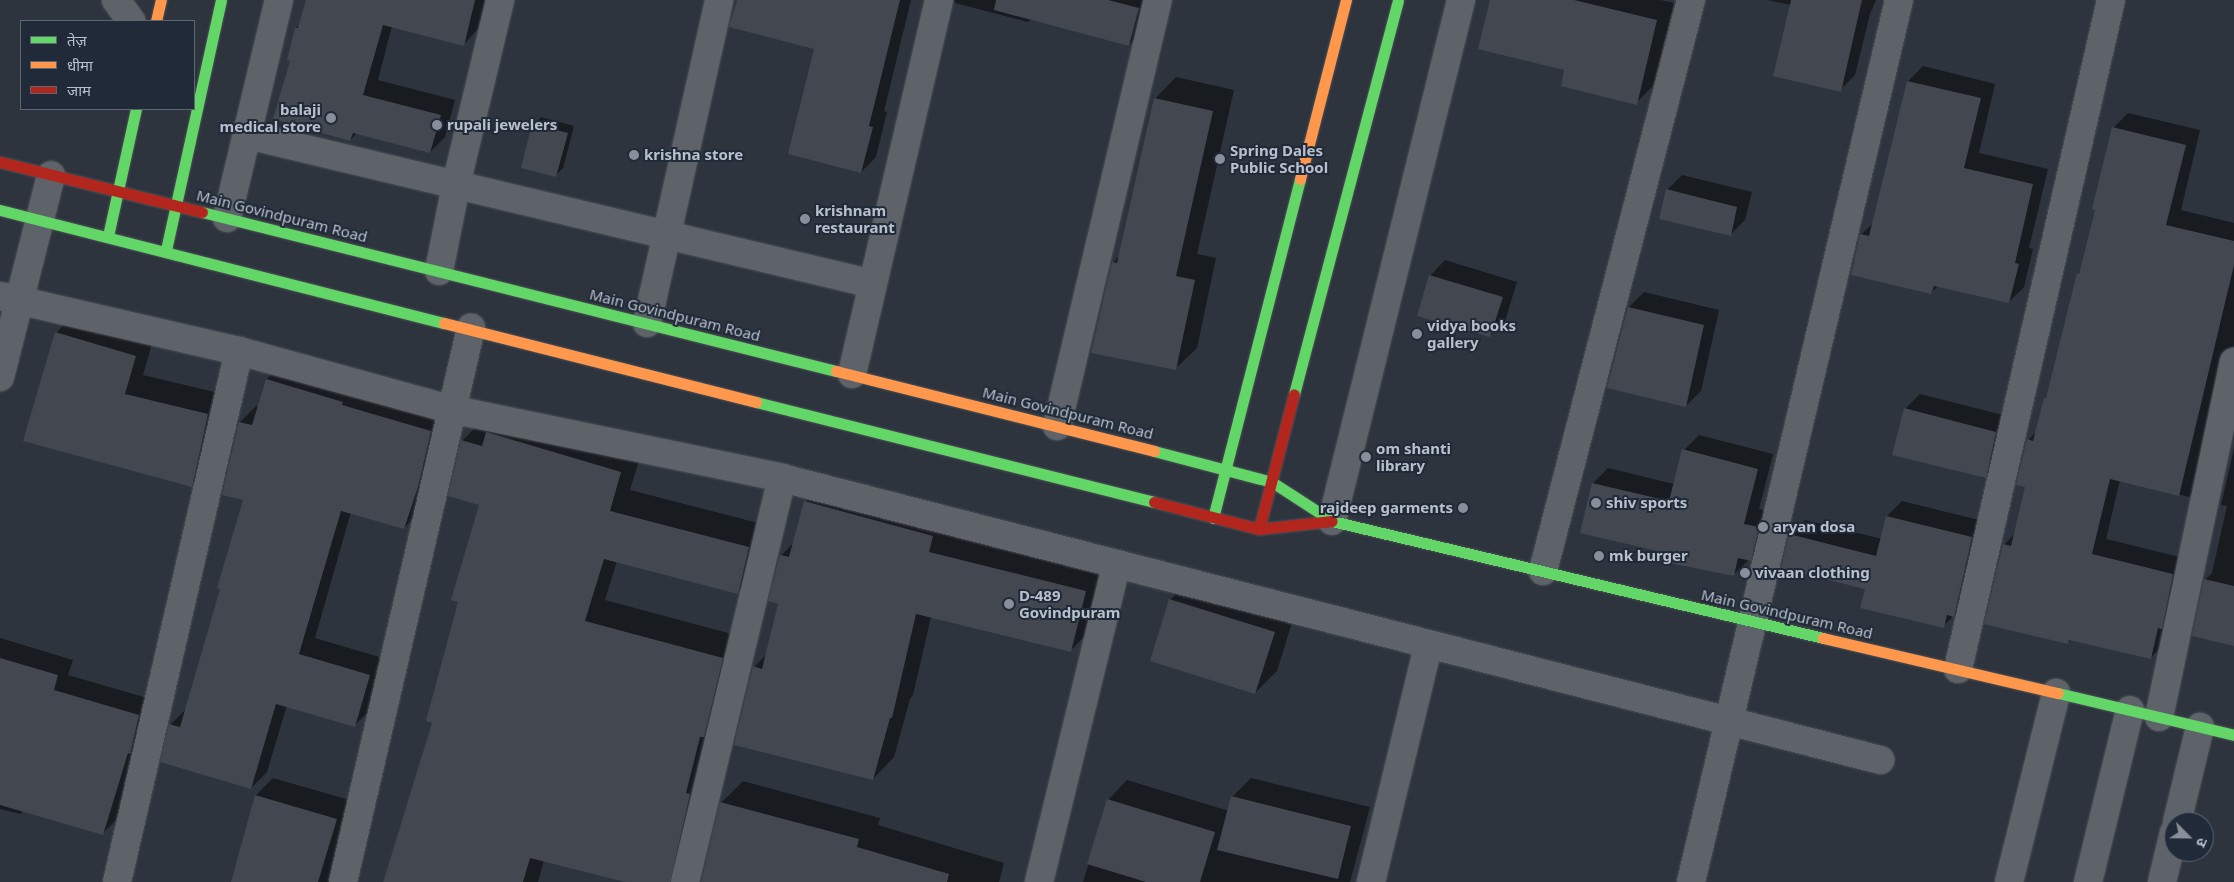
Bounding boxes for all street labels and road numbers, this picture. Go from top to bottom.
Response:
street label: Main Govindpuram Road [195,186,369,246]
street label: Main Govindpuram Road [588,285,762,345]
street label: Main Govindpuram Road [981,383,1155,443]
street label: Main Govindpuram Road [1699,585,1875,643]

